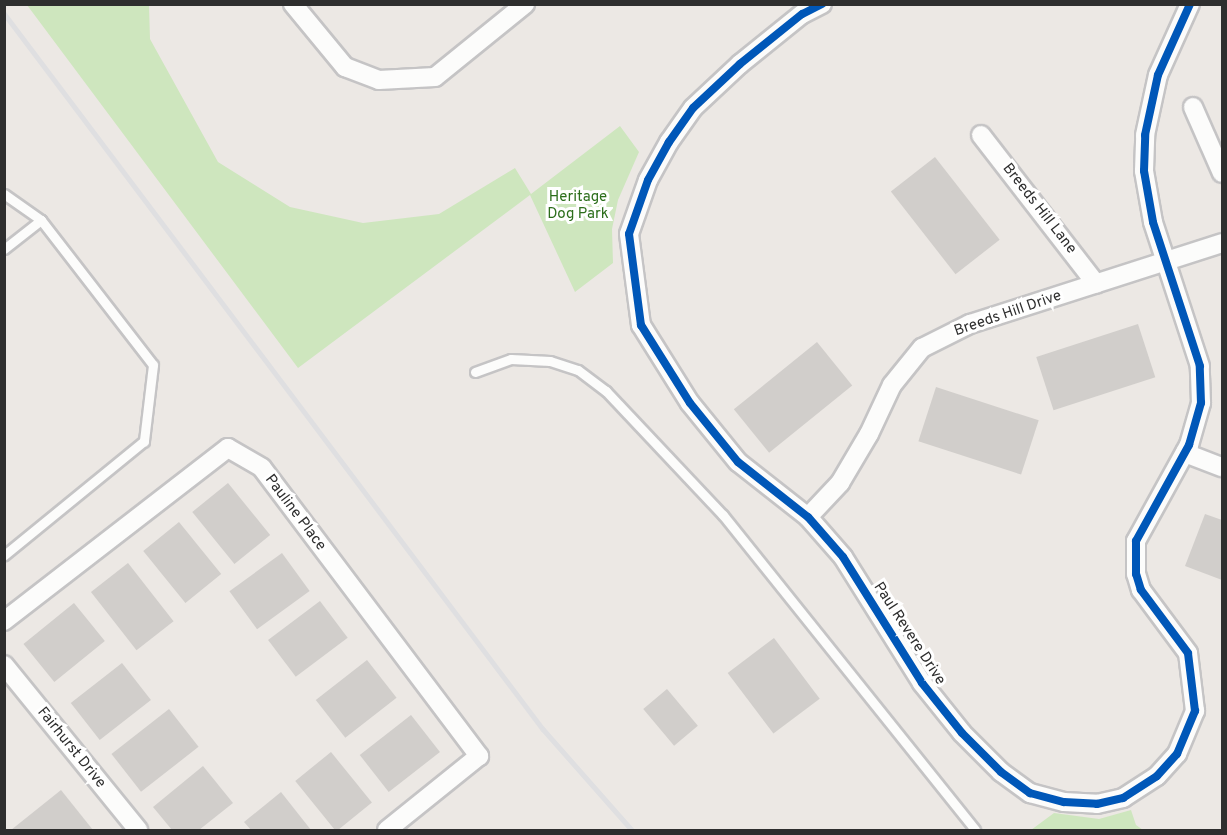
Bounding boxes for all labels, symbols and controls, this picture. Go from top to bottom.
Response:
street label: Breeds Hill Lane [998,160,1080,258]
park label: Heritage Dog Park [547,188,609,223]
street label: Breeds Hill Drive [952,287,1064,341]
street label: Pauline Place [261,471,329,555]
street label: Paul Revere Drive [869,579,949,689]
street label: Fairhurst Drive [33,704,109,792]

